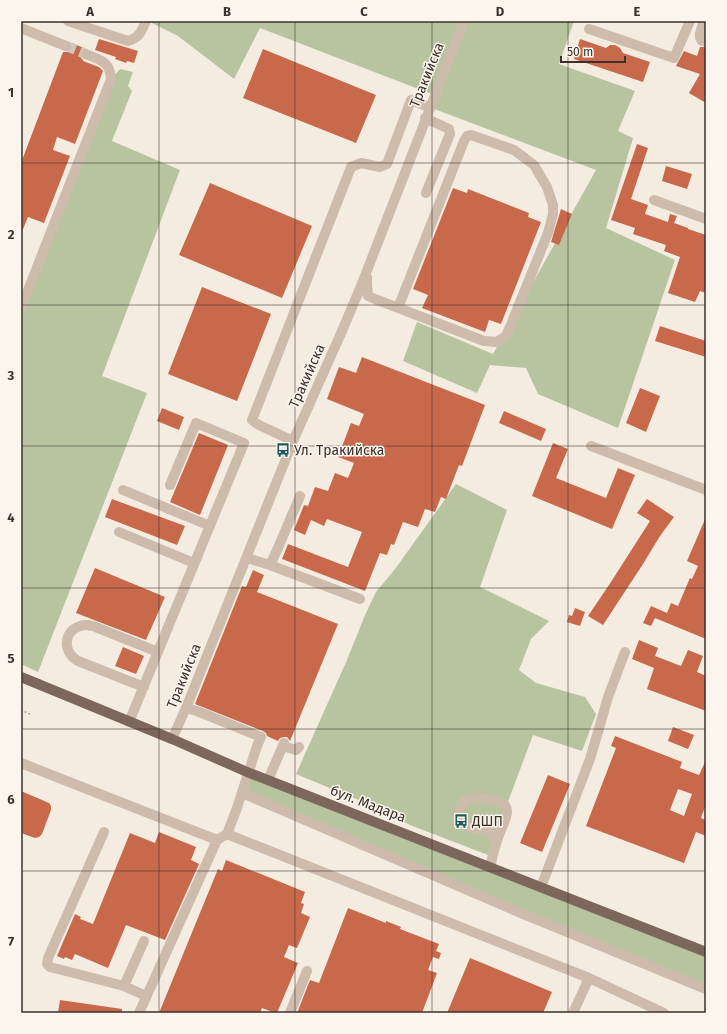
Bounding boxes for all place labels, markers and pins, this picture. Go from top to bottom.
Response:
bus stop icon: Ул. Тракийска [275,442,291,458]
place label: Ул. Тракийска [294,442,384,459]
bus stop icon: ДШП [453,813,469,829]
place label: ДШП [471,813,503,830]

